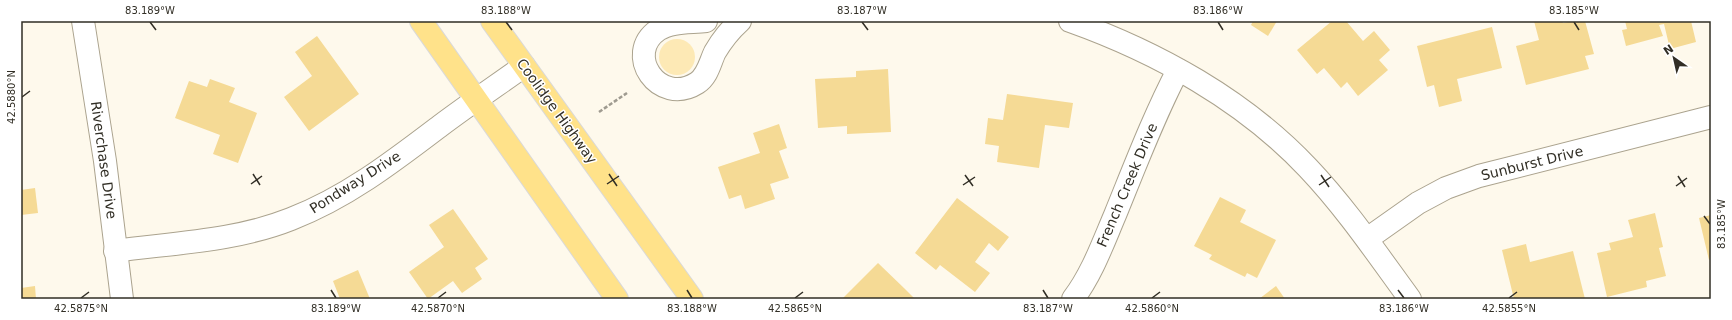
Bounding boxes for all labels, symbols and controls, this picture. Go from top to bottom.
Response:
text: 83.189°W [125,5,175,16]
text: 83.188°W [481,5,531,16]
text: 83.187°W [837,5,887,16]
text: 83.186°W [1193,5,1243,16]
text: 83.185°W [1549,5,1599,16]
north arrow [1654,38,1694,78]
text: N [1661,42,1676,58]
street label: Coolidge Highway [513,55,601,167]
text: 42.5880°N [6,70,17,124]
street label: Riverchase Drive [88,100,120,220]
street label: French Creek Drive [1094,121,1160,249]
street label: Sunburst Drive [1479,143,1585,183]
street label: Pondway Drive [307,148,403,216]
text: 83.185°W [1716,199,1727,249]
text: 42.5875°N [54,303,108,314]
text: 83.189°W [311,303,361,314]
text: 42.5870°N [411,303,465,314]
text: 83.188°W [667,303,717,314]
text: 42.5865°N [768,303,822,314]
text: 83.187°W [1023,303,1073,314]
text: 42.5860°N [1125,303,1179,314]
text: 83.186°W [1379,303,1429,314]
text: 42.5855°N [1482,303,1536,314]

